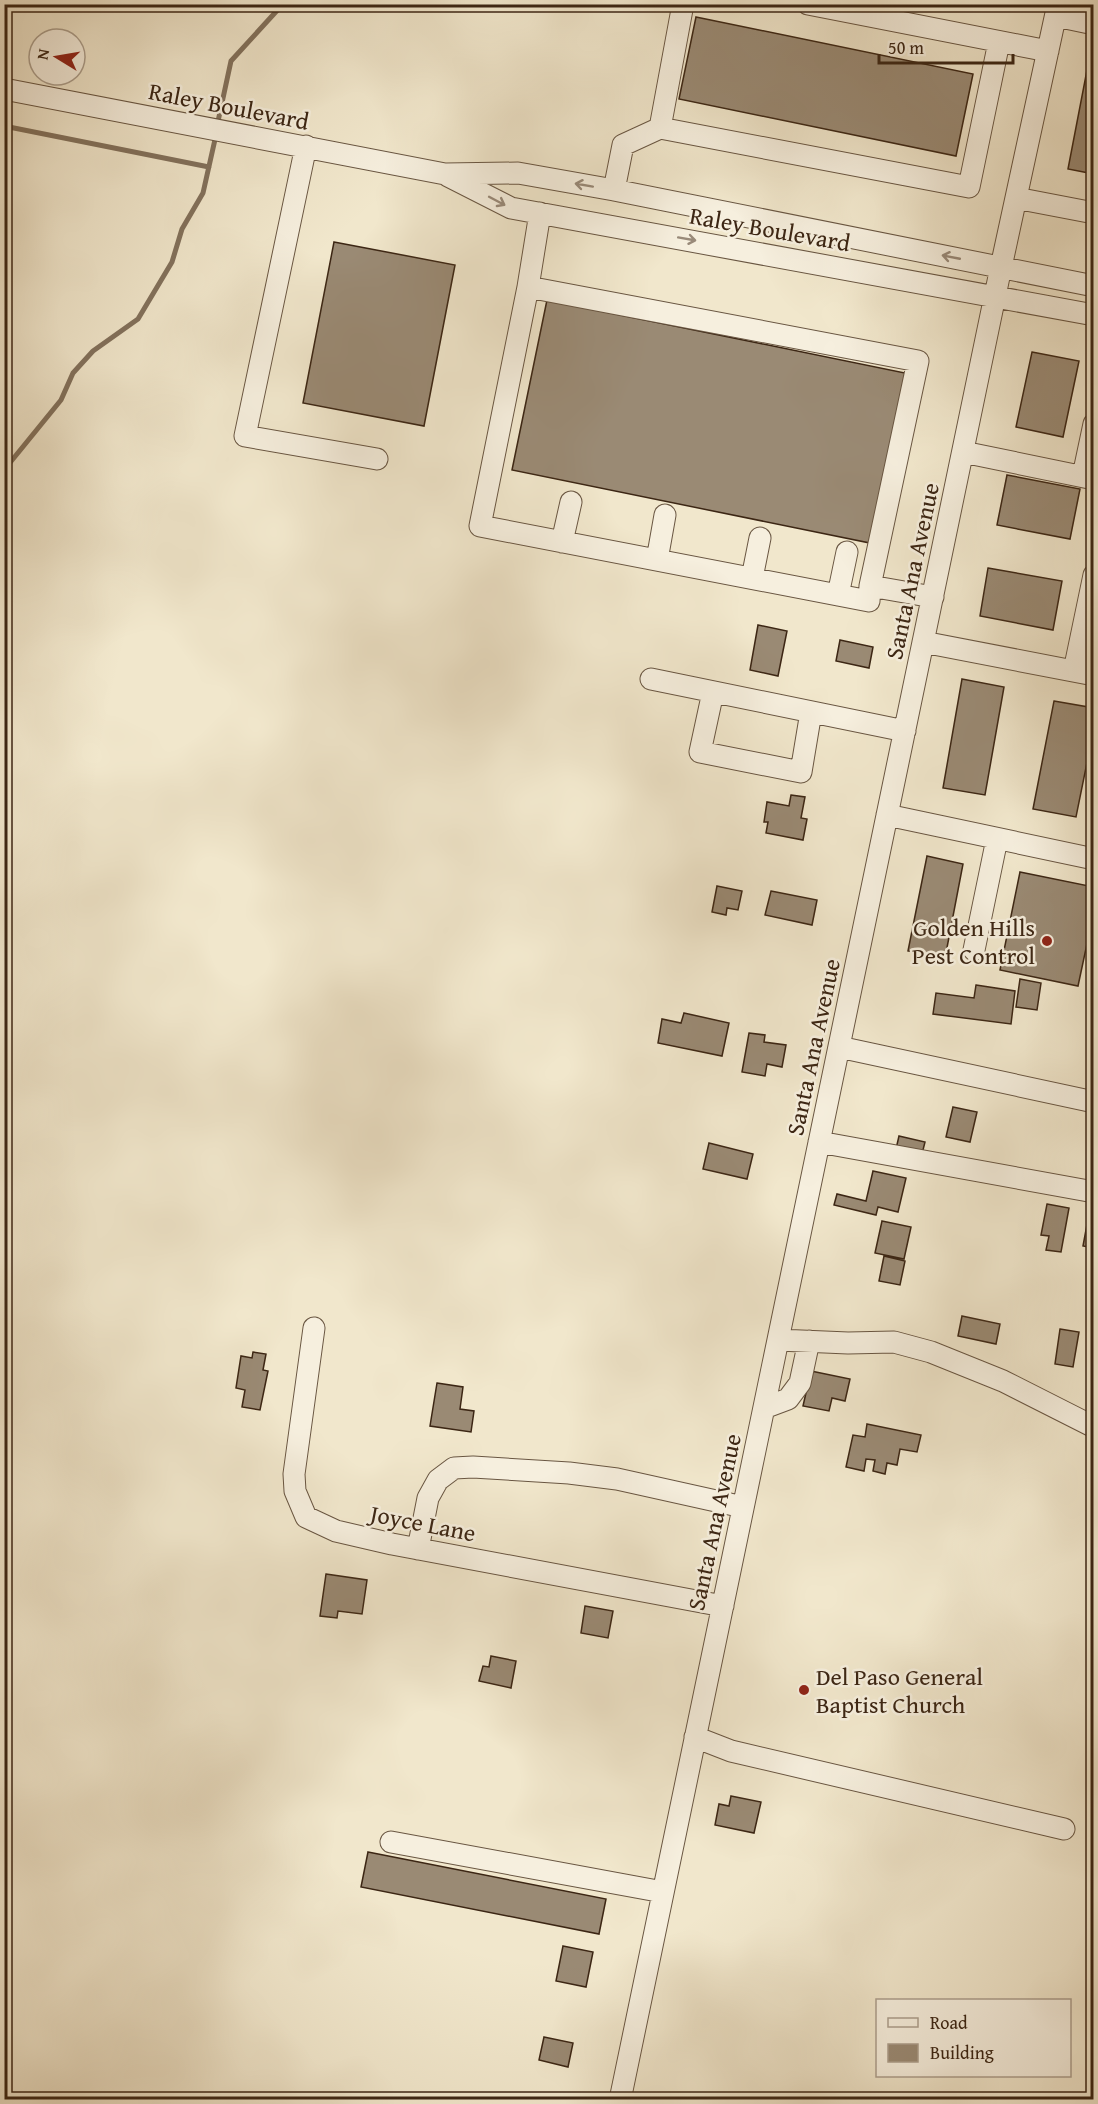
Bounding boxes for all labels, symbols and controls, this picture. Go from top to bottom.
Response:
north arrow [27,27,87,87]
scale bar [879,27,1012,65]
text: 50 m [888,34,924,61]
text: N [29,46,55,62]
street label: Raley Boulevard [146,73,312,139]
one-way arrow [575,179,594,190]
one-way arrow [487,196,505,207]
street label: Raley Boulevard [687,198,853,260]
one-way arrow [677,234,697,245]
one-way arrow [942,251,962,262]
street label: Santa Ana Avenue [876,479,948,663]
place label: Golden Hills Pest Control [912,910,1035,973]
marker: Golden Hills Pest Control [1040,934,1054,948]
street label: Santa Ana Avenue [777,955,849,1139]
street label: Santa Ana Avenue [678,1430,750,1614]
street label: Joyce Lane [364,1495,479,1550]
place label: Del Paso General Baptist Church [816,1659,983,1722]
marker: Del Paso General Baptist Church [797,1683,811,1697]
legend [876,1999,1071,2077]
text: Road [930,2009,968,2036]
text: Building [930,2039,994,2066]

